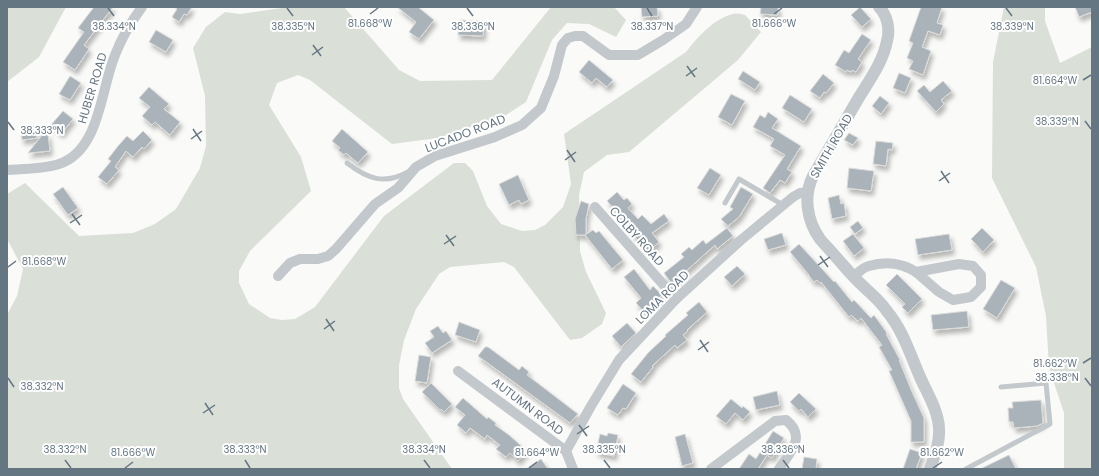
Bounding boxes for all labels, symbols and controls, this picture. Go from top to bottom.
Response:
text: 81.668°W [348,16,392,31]
text: 81.666°W [752,16,796,31]
text: 38.334°N [92,19,136,34]
text: 38.335°N [271,19,315,34]
text: 38.336°N [451,19,495,34]
text: 38.337°N [631,19,673,34]
text: 38.339°N [990,19,1034,34]
street label: HUBER ROAD [73,50,111,126]
text: 81.664°W [1033,73,1077,88]
street label: LUCADO ROAD [422,110,508,156]
street label: SMITH ROAD [806,111,856,181]
text: 38.339°N [1035,114,1079,129]
text: 38.333°N [20,123,64,138]
street label: COLBY ROAD [606,203,668,269]
text: 81.668°W [22,254,66,269]
street label: LOMA ROAD [631,266,693,328]
text: 81.662°W [1033,356,1077,371]
text: 38.338°N [1035,370,1079,385]
street label: AUTUMN ROAD [489,373,567,439]
text: 38.332°N [21,379,63,394]
text: 38.332°N [44,442,86,457]
text: 38.333°N [223,442,267,457]
text: 38.334°N [402,442,446,457]
text: 38.335°N [582,442,626,457]
text: 38.336°N [761,442,805,457]
text: 81.666°W [111,445,155,460]
text: 81.664°W [515,445,559,460]
text: 81.662°W [920,445,964,460]

